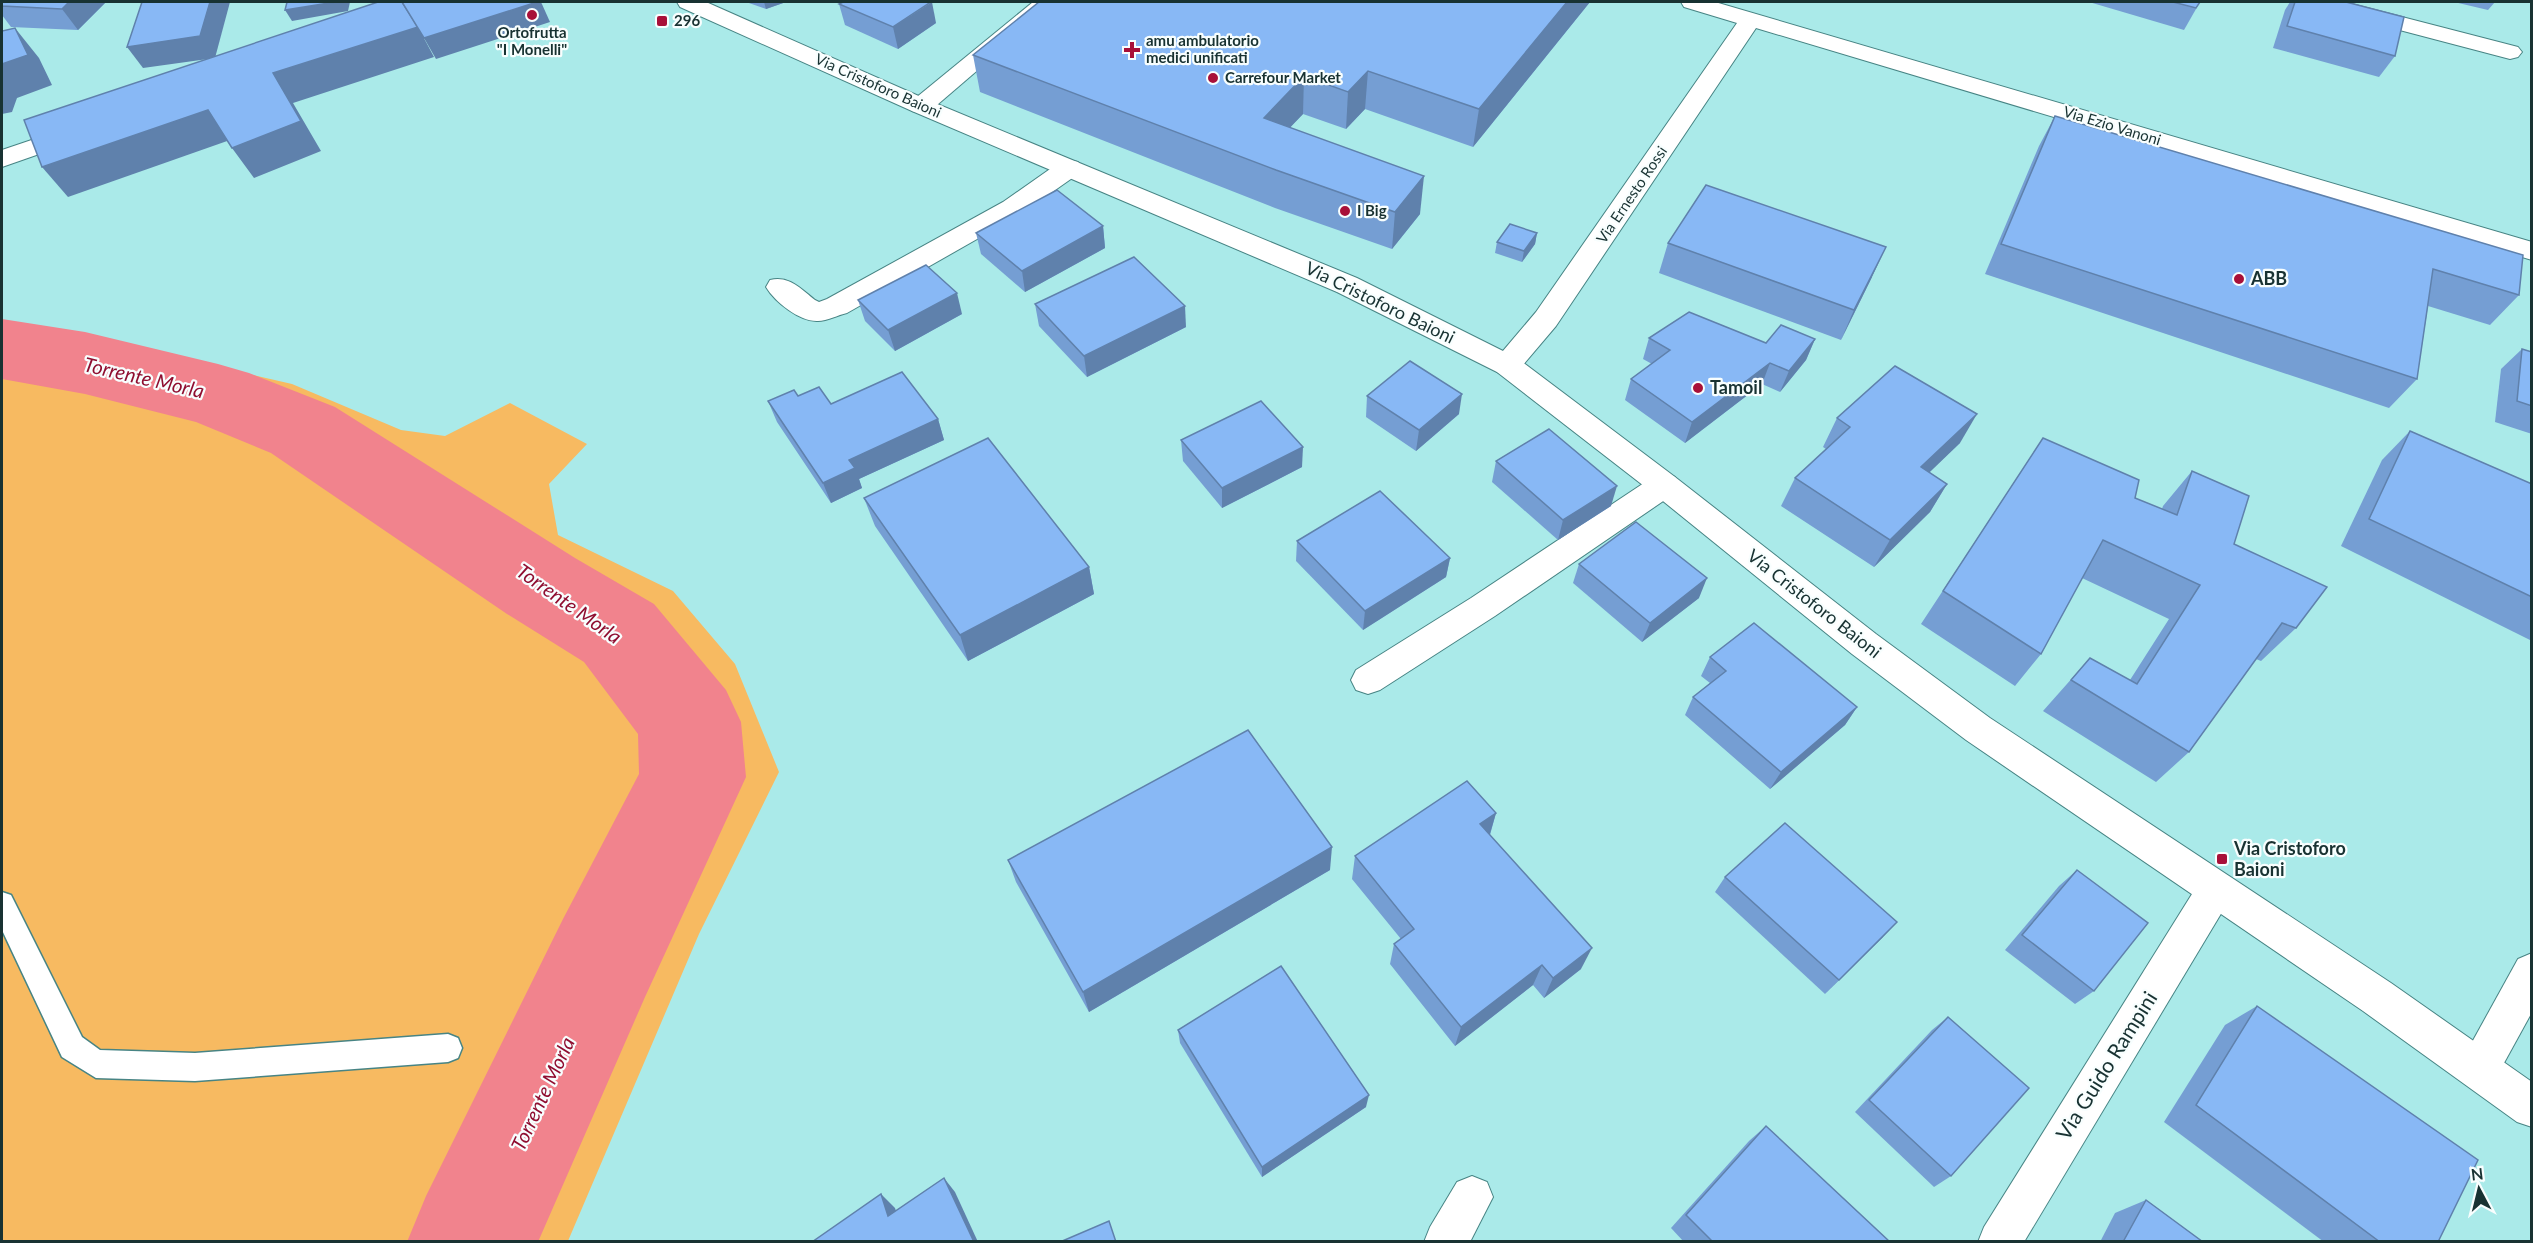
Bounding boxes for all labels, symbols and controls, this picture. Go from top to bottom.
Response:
marker: Ortofrutta "I Monelli" [525,8,539,22]
place label: 296 [674,11,700,29]
marker: 296 [655,14,669,28]
place label: Ortofrutta "I Monelli" [497,23,567,58]
place label: amu ambulatorio medici unificati [1146,31,1259,66]
marker: amu ambulatorio medici unificati [1123,41,1141,59]
street label: Via Cristoforo Baioni [812,49,944,121]
place label: Carrefour Market [1225,68,1341,86]
marker: Carrefour Market [1206,71,1220,85]
street label: Via Ezio Vanoni [2061,102,2163,148]
street label: Via Ernesto Rossi [1592,142,1670,246]
place label: I Big [1357,201,1387,219]
marker: I Big [1338,204,1352,218]
street label: Via Cristoforo Baioni [1302,256,1459,348]
place label: ABB [2250,267,2287,289]
marker: ABB [2232,272,2246,286]
water label: Torrente Morla [82,352,207,402]
place label: Tamoil [1710,376,1762,398]
marker: Tamoil [1691,381,1705,395]
street label: Via Cristoforo Baioni [1743,544,1886,662]
water label: Torrente Morla [513,558,627,648]
place label: Via Cristoforo Baioni [2233,837,2346,880]
marker: Via Cristoforo Baioni [2215,852,2229,866]
street label: Via Guido Rampini [2050,986,2161,1144]
water label: Torrente Morla [505,1033,579,1154]
north arrow [2449,1159,2509,1219]
text: N [2470,1163,2484,1184]

